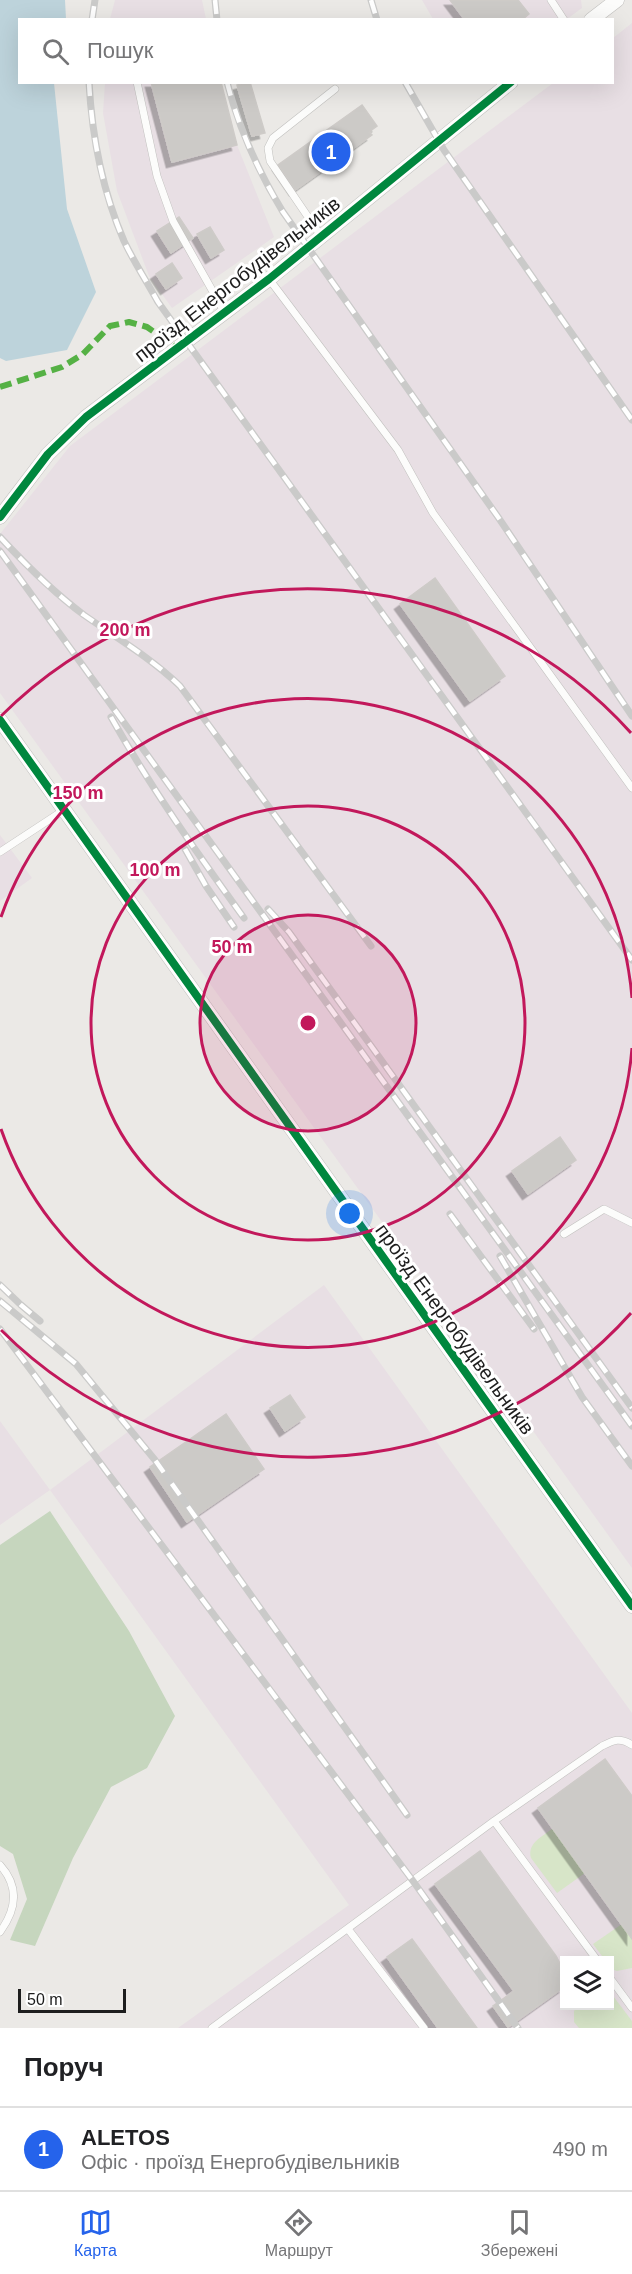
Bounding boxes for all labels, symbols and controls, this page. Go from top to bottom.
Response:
search box [18,18,614,84]
icon: search [39,35,72,68]
text: Пошук [87,38,153,63]
pin: 1 [312,130,350,174]
street label: проїзд Енергобудівельників [130,192,344,366]
text: 200 m [99,620,151,640]
text: 150 m [52,783,104,803]
text: 100 m [129,860,181,880]
text: 50 m [211,937,253,957]
centre of rings [298,1013,318,1033]
your location [335,1199,364,1228]
street label: проїзд Енергобудівельників [371,1220,539,1438]
map controls [560,1956,614,2010]
button: layers [560,1956,614,2010]
scale bar [18,1986,126,2014]
text: 50 m [27,1991,63,2008]
text: Поруч [24,2052,104,2082]
text: ALETOS [81,2125,170,2150]
text: 1 [38,2138,49,2160]
text: 490 m [552,2138,608,2160]
text: Офіс · проїзд Енергобудівельників [81,2151,400,2173]
tab: Карта [74,2206,117,2260]
tab: Маршрут [265,2206,333,2260]
tab: Збережені [481,2206,558,2260]

